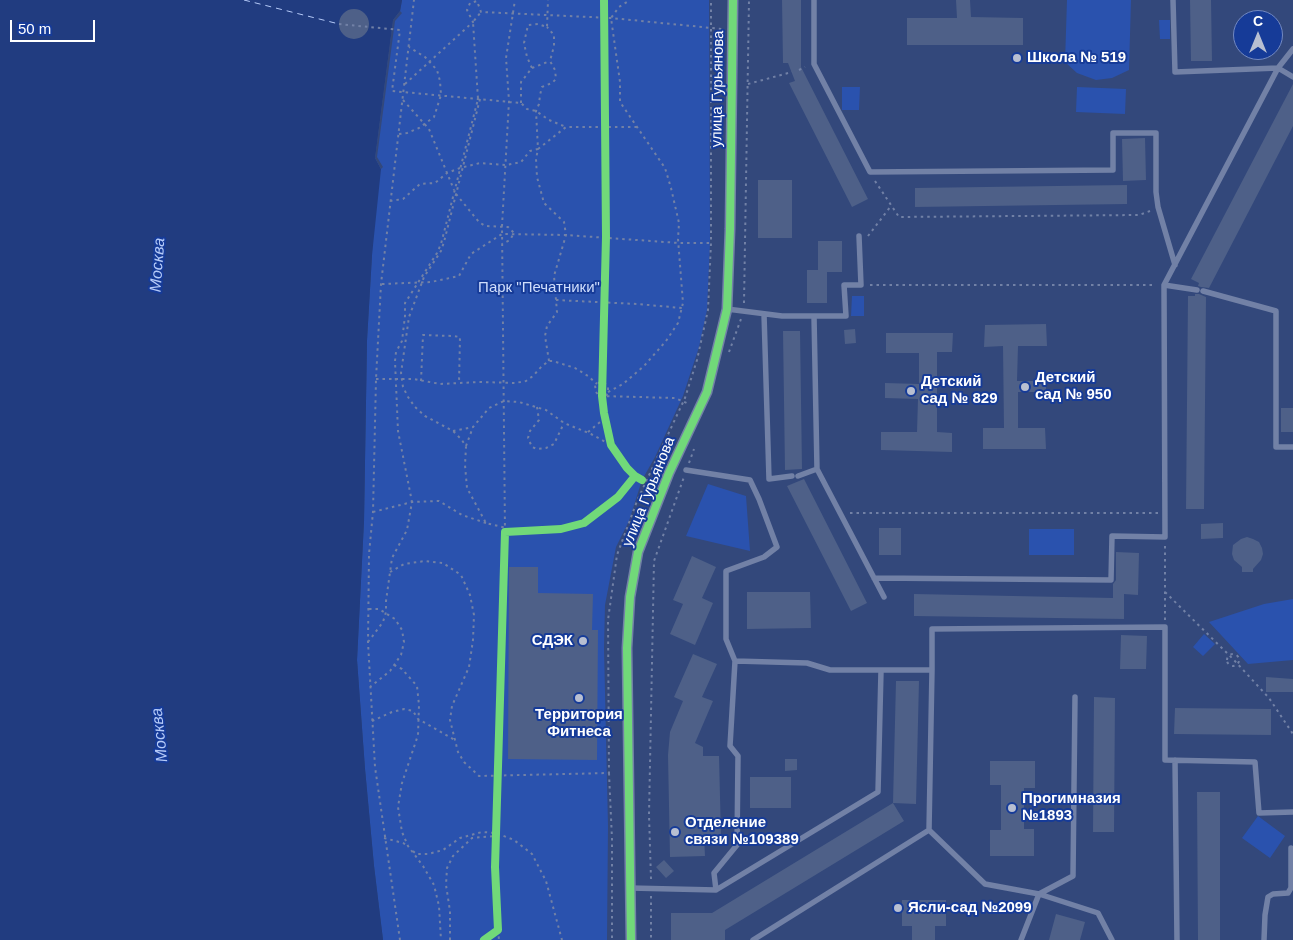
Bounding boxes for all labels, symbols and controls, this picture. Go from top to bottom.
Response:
scale bar [12,10,98,42]
north arrow [1233,10,1283,60]
text: С [1253,13,1263,29]
text: 50 m [18,20,51,37]
street label: улица Гурьянова [708,30,728,148]
place label: Школа № 519 [1027,49,1126,67]
marker: Школа № 519 [1011,52,1023,64]
water label: Москва [147,237,169,293]
park label: Парк "Печатники" [478,279,600,297]
place label: Детский сад № 950 [1035,369,1111,404]
place label: Детский сад № 829 [921,373,997,408]
marker: Детский сад № 950 [1019,381,1031,393]
marker: Детский сад № 829 [905,385,917,397]
street label: улица Гурьянова [619,434,679,550]
place label: СДЭК [532,632,573,650]
marker: СДЭК [577,635,589,647]
marker: Территория Фитнеса [573,692,585,704]
place label: Территория Фитнеса [535,706,623,741]
water label: Москва [148,707,172,763]
place label: Прогимназия №1893 [1022,790,1121,825]
marker: Прогимназия №1893 [1006,802,1018,814]
place label: Отделение связи №109389 [685,814,799,849]
marker: Отделение связи №109389 [669,826,681,838]
place label: Ясли-сад №2099 [908,899,1032,917]
marker: Ясли-сад №2099 [892,902,904,914]

